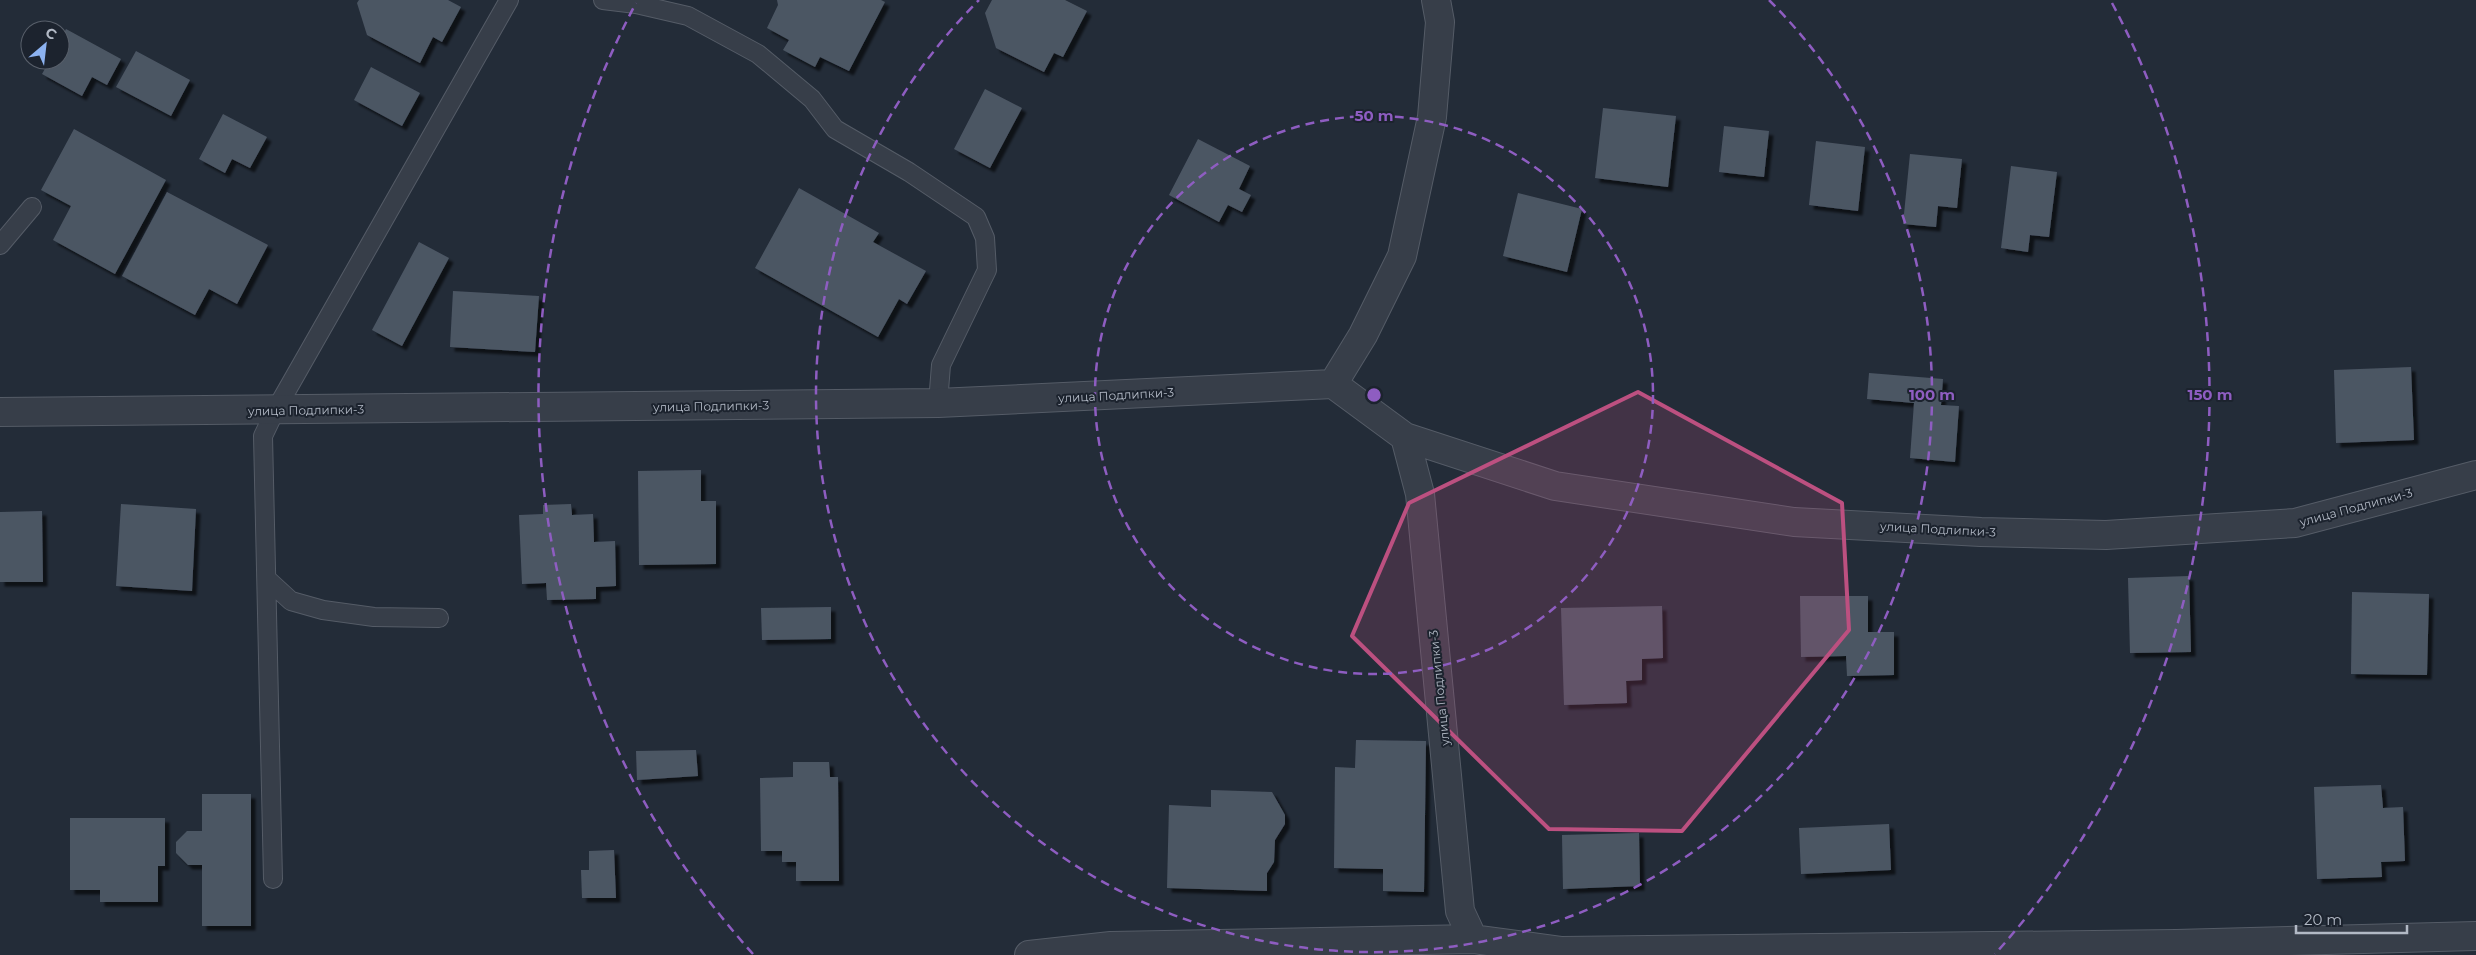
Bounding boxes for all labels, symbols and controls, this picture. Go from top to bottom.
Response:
north arrow [20,20,70,70]
text: С [42,23,60,44]
text: 50 m [1354,106,1394,125]
street label: улица Подлипки-3 [1057,384,1175,406]
text: 100 m [1909,385,1955,404]
text: 150 m [2188,385,2232,404]
centre of rings [1365,386,1383,404]
street label: улица Подлипки-3 [652,397,769,415]
street label: улица Подлипки-3 [247,401,364,419]
street label: улица Подлипки-3 [2297,485,2414,530]
street label: улица Подлипки-3 [1879,518,1997,540]
street label: улица Подлипки-3 [1425,629,1453,748]
scale bar [2296,902,2407,934]
text: 20 m [2304,910,2342,929]

